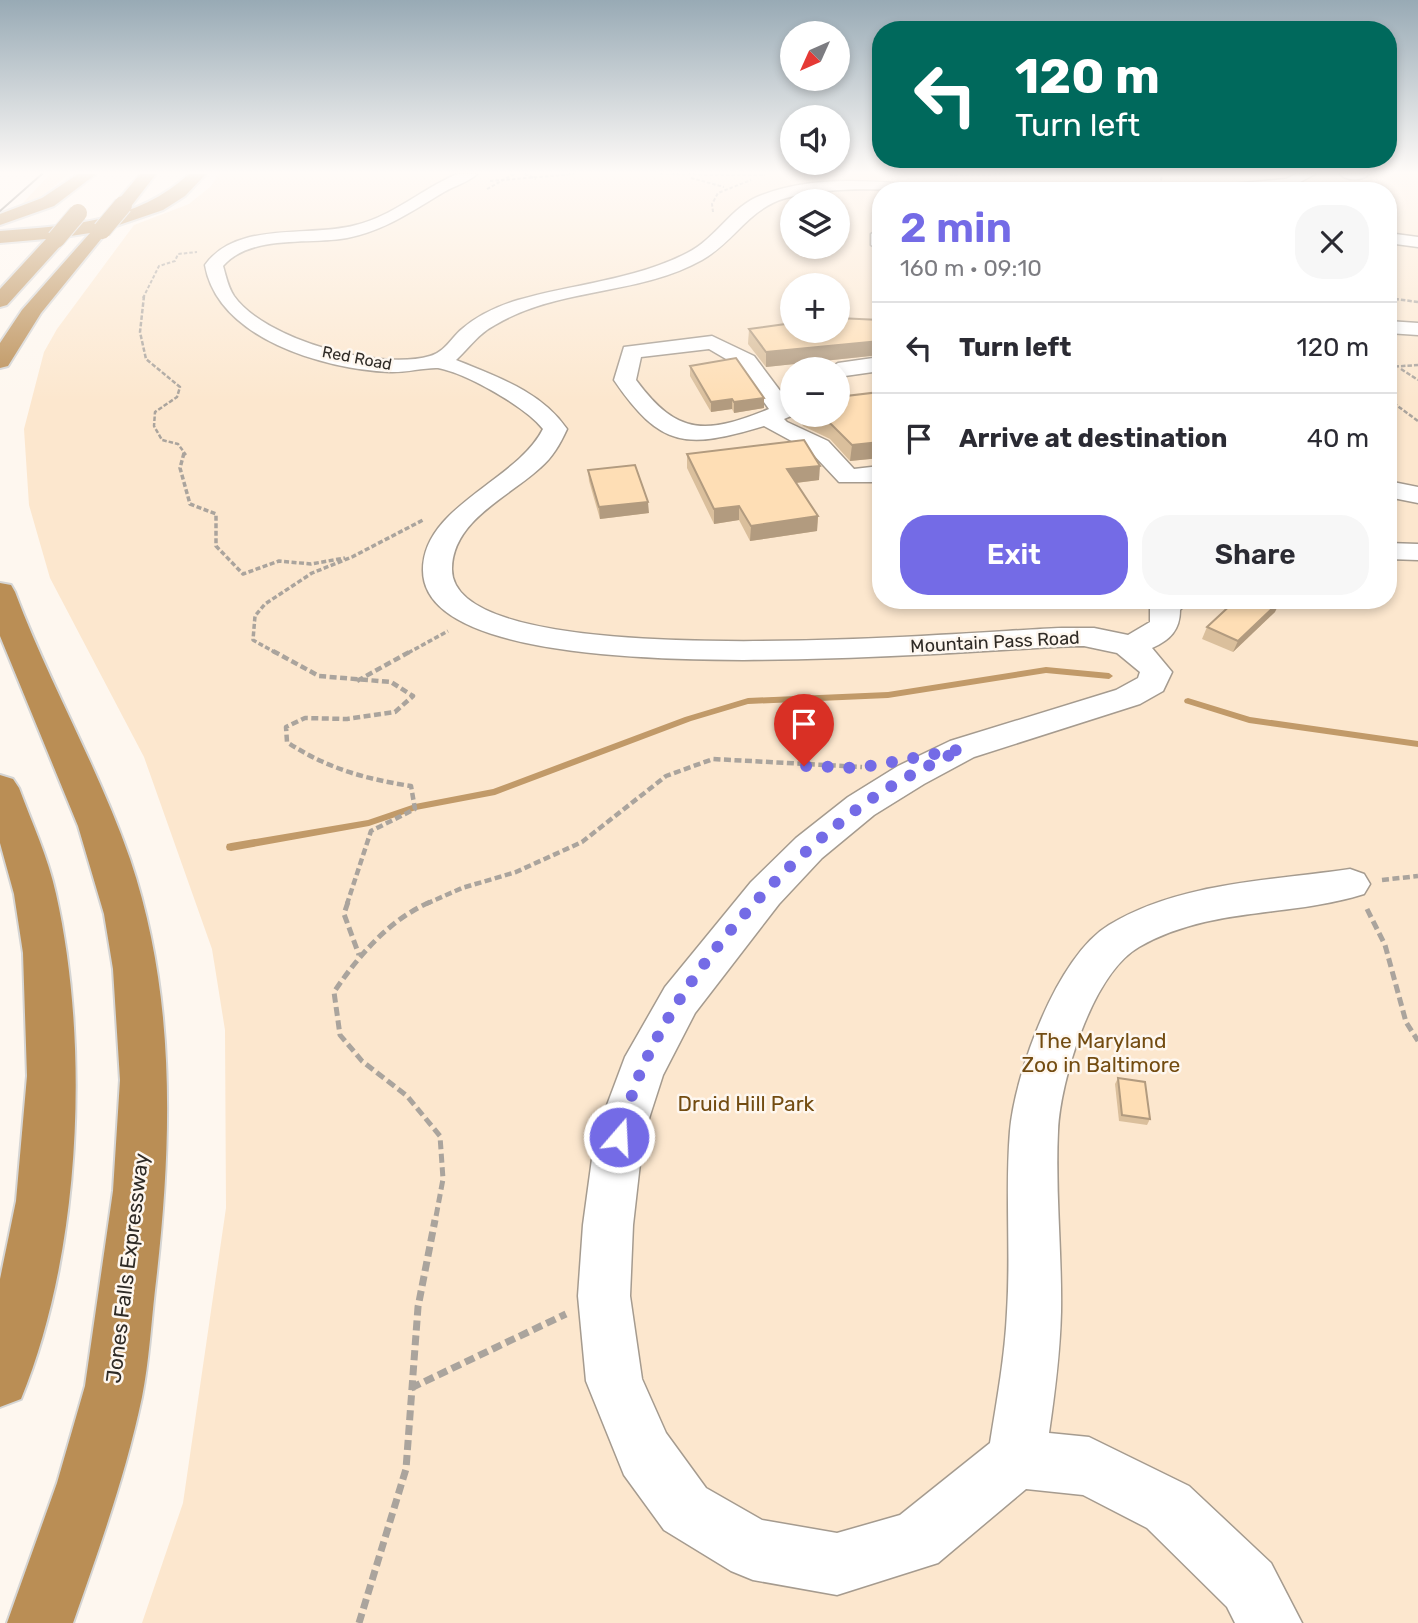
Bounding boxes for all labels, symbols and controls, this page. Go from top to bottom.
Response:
north arrow [780,21,850,91]
map controls [780,21,850,427]
text: 120 m [1015,47,1160,105]
icon: left [900,49,991,140]
button: sound [780,105,850,175]
text: Turn left [1015,106,1140,144]
button: layers [780,189,850,259]
text: 2 min [900,203,1012,253]
button: close [1295,205,1369,279]
text: 160 m · 09:10 [900,254,1042,282]
button: + [780,273,850,343]
icon: left [900,329,938,367]
text: Turn left [959,332,1071,363]
text: 120 m [1297,332,1369,363]
street label: Red Road [320,342,394,374]
button: − [780,357,850,427]
icon: arrive [900,420,938,458]
text: Arrive at destination [959,423,1227,454]
text: 40 m [1307,423,1369,454]
button: Exit [900,515,1128,595]
button: Share [1142,515,1369,595]
street label: Mountain Pass Road [910,627,1080,657]
pin [774,694,834,766]
icon: arrive [785,705,823,743]
park label: The Maryland Zoo in Baltimore [1022,1028,1180,1077]
park label: Druid Hill Park [678,1091,815,1116]
position arrow [582,1100,656,1174]
street label: Jones Falls Expressway [100,1151,154,1385]

